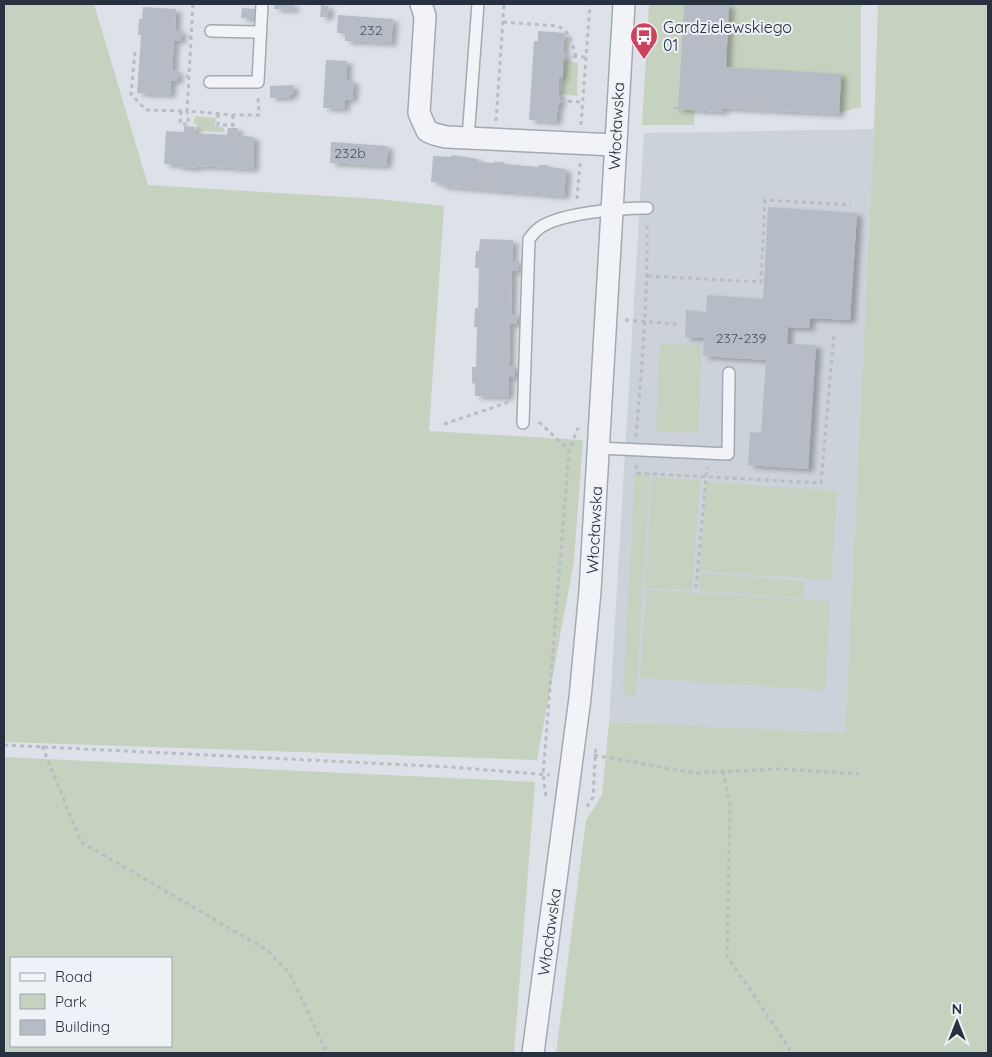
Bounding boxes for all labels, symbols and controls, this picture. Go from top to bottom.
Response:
place label: Gardzielewskiego 01 [663,17,792,55]
house number: 232 [360,21,383,39]
bus stop icon: Gardzielewskiego 01 [629,21,659,60]
street label: Włocławska [604,82,628,170]
house number: 232b [334,144,366,162]
house number: 237-239 [716,329,767,347]
street label: Włocławska [582,486,606,574]
street label: Włocławska [533,887,565,977]
legend [10,957,172,1047]
text: Road [55,967,92,986]
text: Park [55,992,87,1011]
north arrow [932,997,982,1047]
text: N [952,1000,962,1018]
text: Building [55,1017,110,1036]

